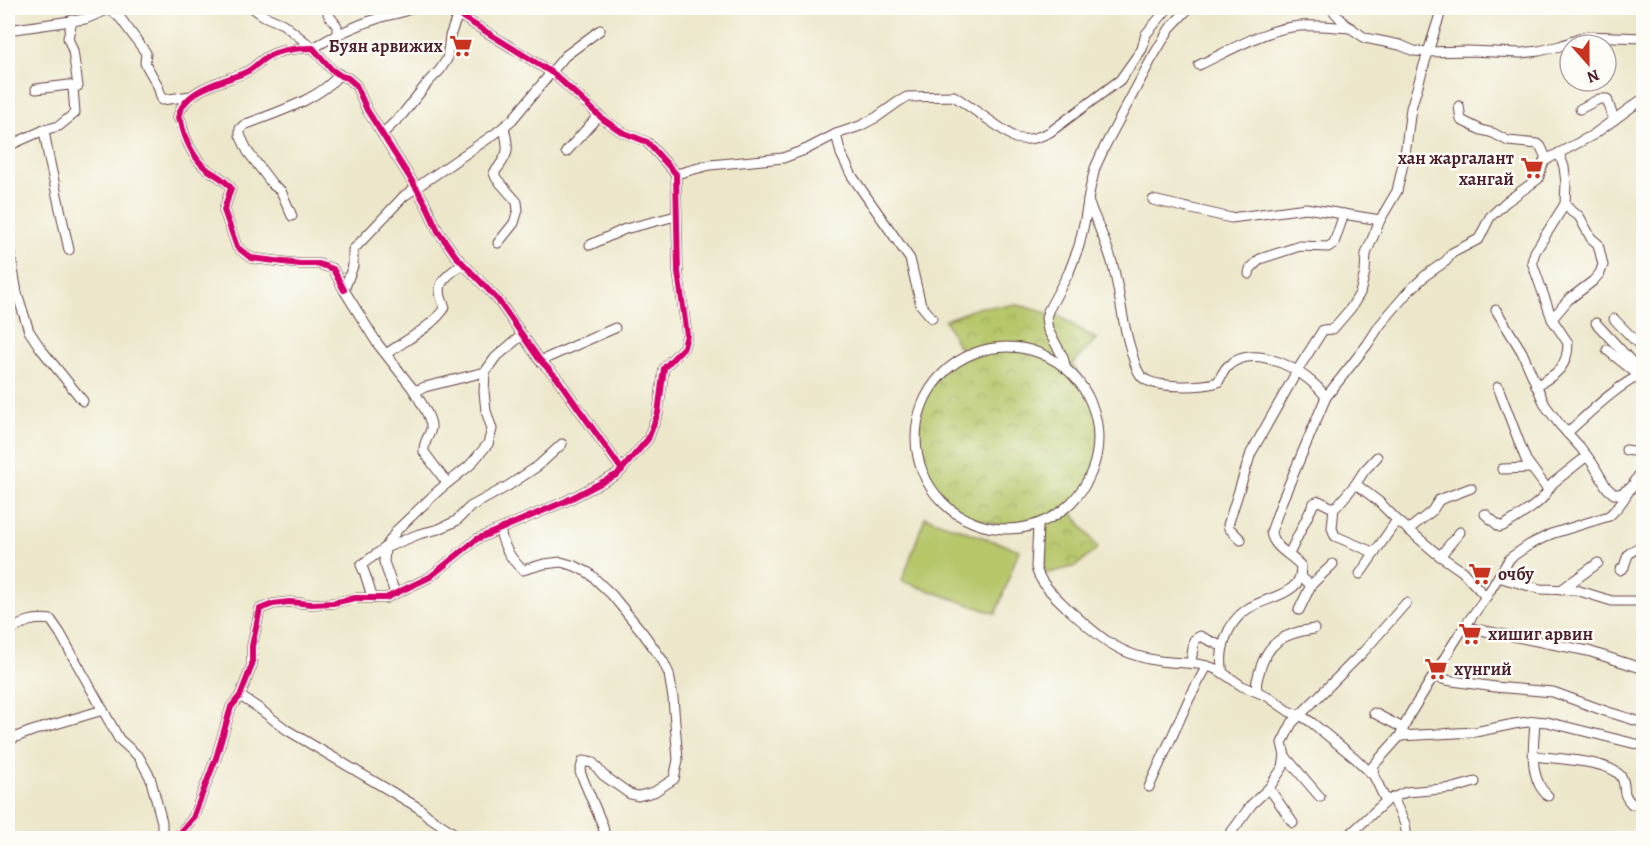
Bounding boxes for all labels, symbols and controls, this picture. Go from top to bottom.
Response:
supermarket icon: Буян арвижих [448,33,474,59]
north arrow [1558,33,1618,93]
place label: Буян арвижих [328,34,444,58]
text: N [1583,64,1602,89]
place label: хан жаргалант хангай [1398,146,1514,191]
supermarket icon: хан жаргалант хангай [1519,155,1545,181]
supermarket icon: очбу [1467,561,1493,587]
place label: очбу [1498,562,1534,586]
supermarket icon: хишиг арвин [1457,621,1483,647]
place label: хишиг арвин [1488,622,1593,646]
supermarket icon: хүнгий [1423,656,1449,682]
place label: хүнгий [1454,657,1512,681]

